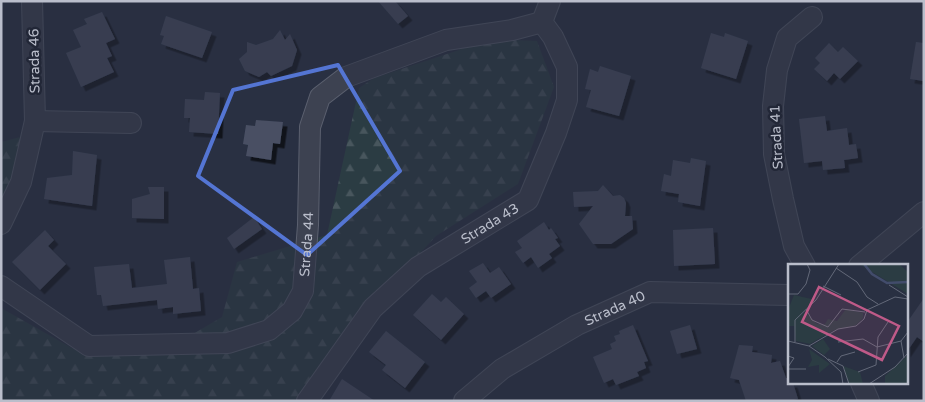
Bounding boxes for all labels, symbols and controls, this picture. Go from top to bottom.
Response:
street label: Strada 46 [25,28,44,94]
street label: Strada 41 [766,104,787,170]
street label: Strada 43 [458,200,522,248]
street label: Strada 44 [296,212,317,277]
inset map [788,264,908,384]
street label: Strada 40 [582,287,648,330]

